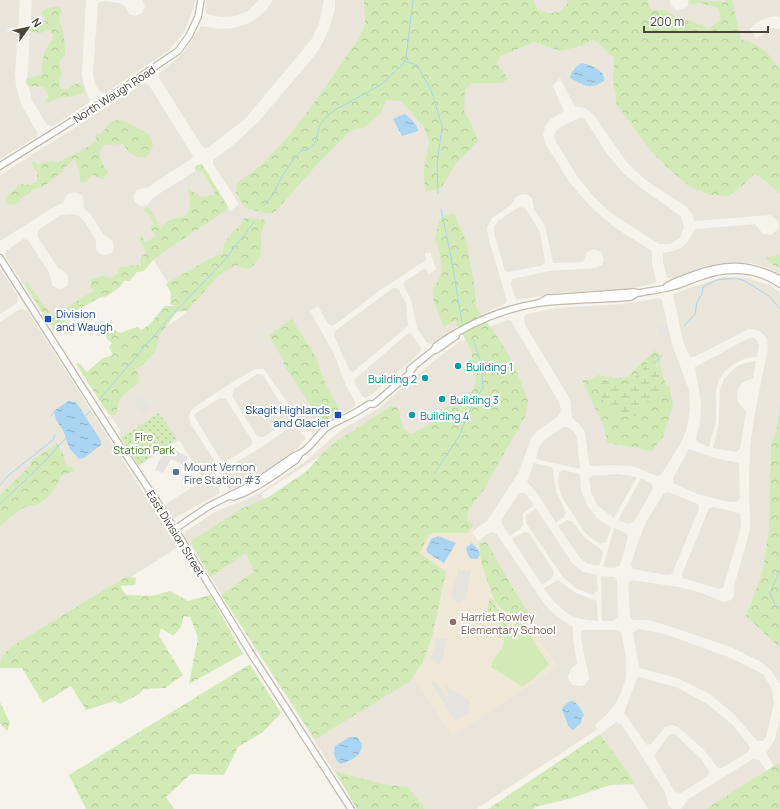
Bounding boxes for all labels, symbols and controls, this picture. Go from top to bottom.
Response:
north arrow [8,8,48,48]
scale bar [644,8,768,34]
text: 200 m [650,13,684,30]
text: N [28,15,45,30]
street label: North Waugh Road [70,62,158,126]
place label: Division and Waugh [56,306,113,334]
marker: Division and Waugh [43,314,53,324]
place label: Building 1 [466,359,513,374]
marker: Building 1 [453,361,463,371]
place label: Building 2 [368,371,417,386]
marker: Building 2 [420,373,430,383]
place label: Building 3 [450,392,499,407]
marker: Building 3 [437,394,447,404]
place label: Skagit Highlands and Glacier [245,402,330,430]
place label: Building 4 [420,408,469,423]
marker: Skagit Highlands and Glacier [333,410,343,420]
marker: Building 4 [407,410,417,420]
park label: Fire Station Park [113,429,175,457]
place label: Mount Vernon Fire Station #3 [184,459,260,487]
marker: Mount Vernon Fire Station #3 [171,467,181,477]
street label: East Division Street [143,487,209,579]
place label: Harriet Rowley Elementary School [461,609,556,637]
marker: Harriet Rowley Elementary School [448,617,458,627]

